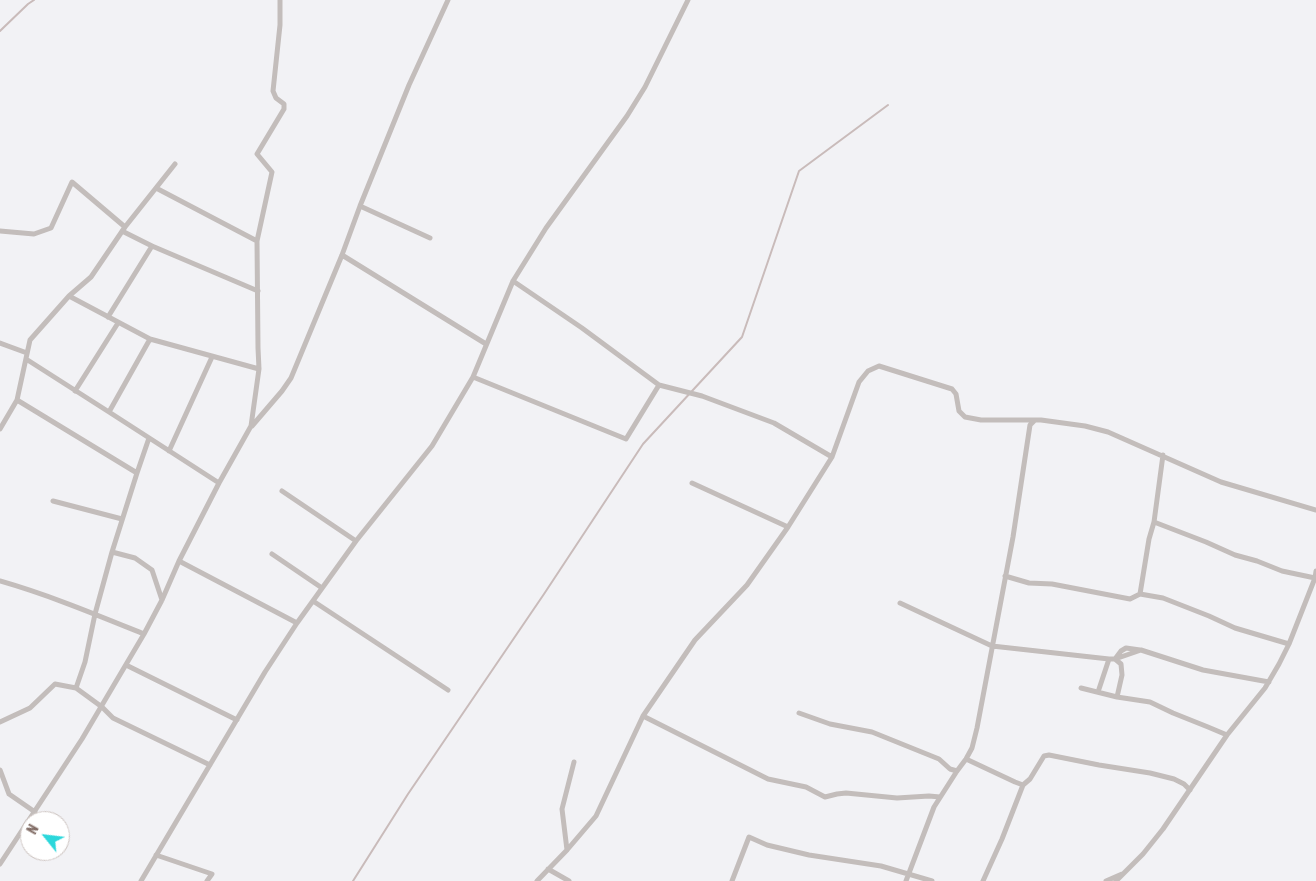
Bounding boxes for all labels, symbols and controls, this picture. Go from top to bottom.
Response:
north arrow [20,811,70,861]
text: N [24,822,42,837]

